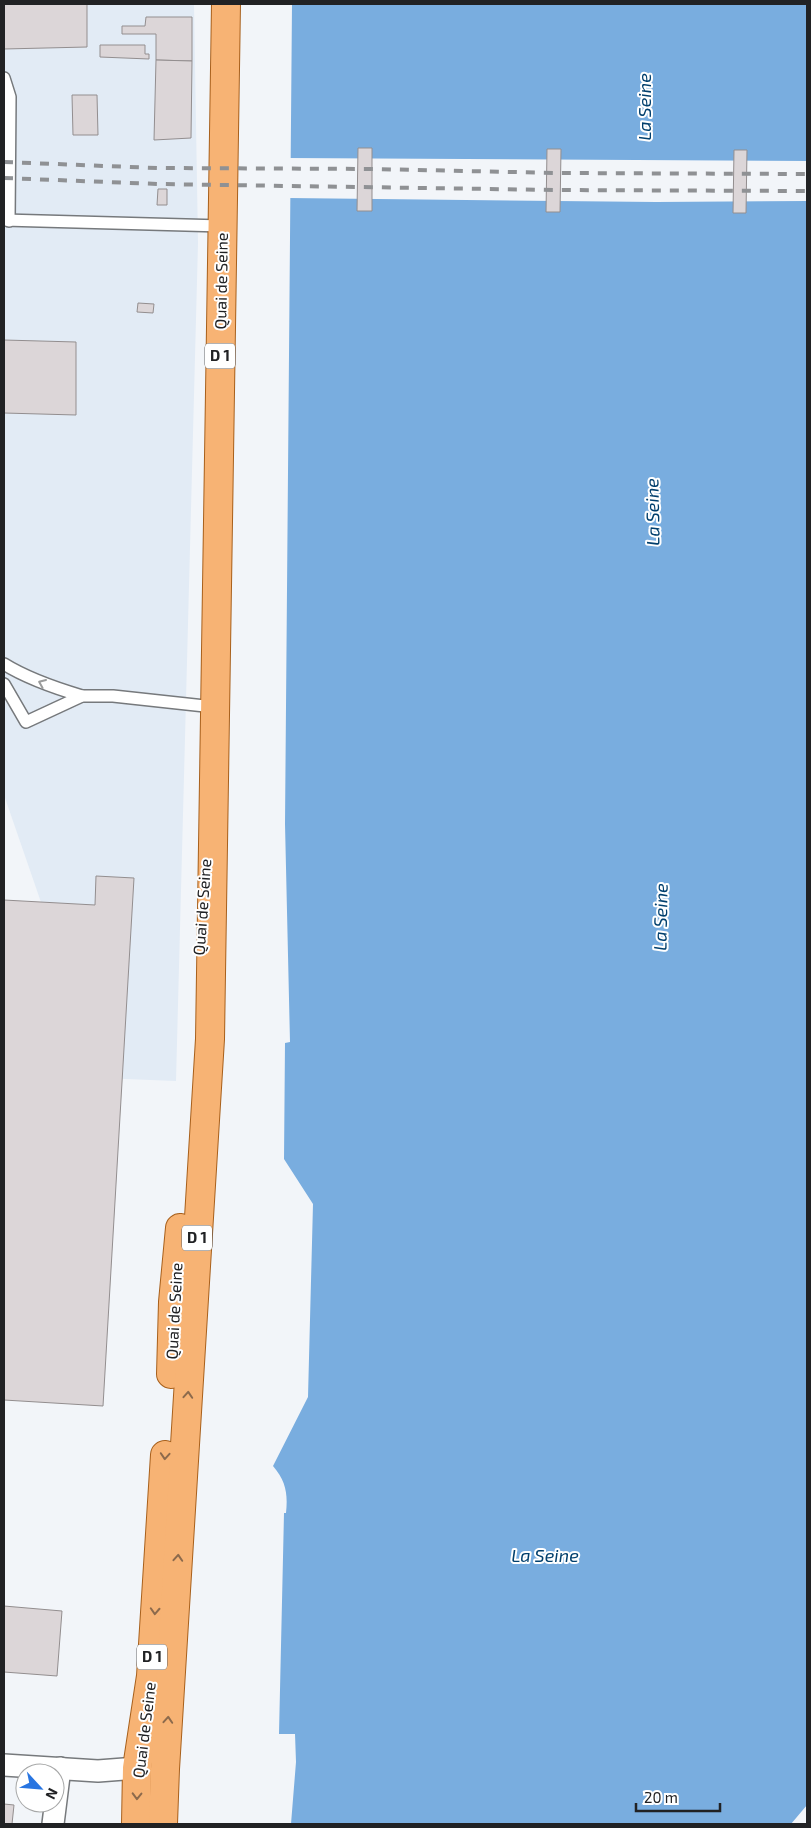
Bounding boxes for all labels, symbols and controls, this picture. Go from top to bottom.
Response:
water label: La Seine [633,73,655,141]
street label: Quai de Seine [210,232,232,330]
road number: D 1 [205,344,235,368]
water label: La Seine [640,478,664,546]
one-way arrow [38,678,47,689]
street label: Quai de Seine [189,858,215,956]
water label: La Seine [648,883,672,951]
road number: D 1 [182,1226,212,1250]
street label: Quai de Seine [161,1262,187,1360]
one-way arrow [182,1391,193,1399]
one-way arrow [160,1452,171,1460]
water label: La Seine [511,1544,579,1566]
one-way arrow [172,1553,183,1561]
one-way arrow [149,1607,160,1615]
road number: D 1 [137,1644,167,1670]
street label: Quai de Seine [128,1681,160,1779]
one-way arrow [162,1716,173,1724]
north arrow [15,1763,65,1813]
scale bar [636,1780,720,1812]
text: N [42,1786,62,1802]
text: 20 m [644,1788,678,1806]
one-way arrow [131,1792,142,1800]

